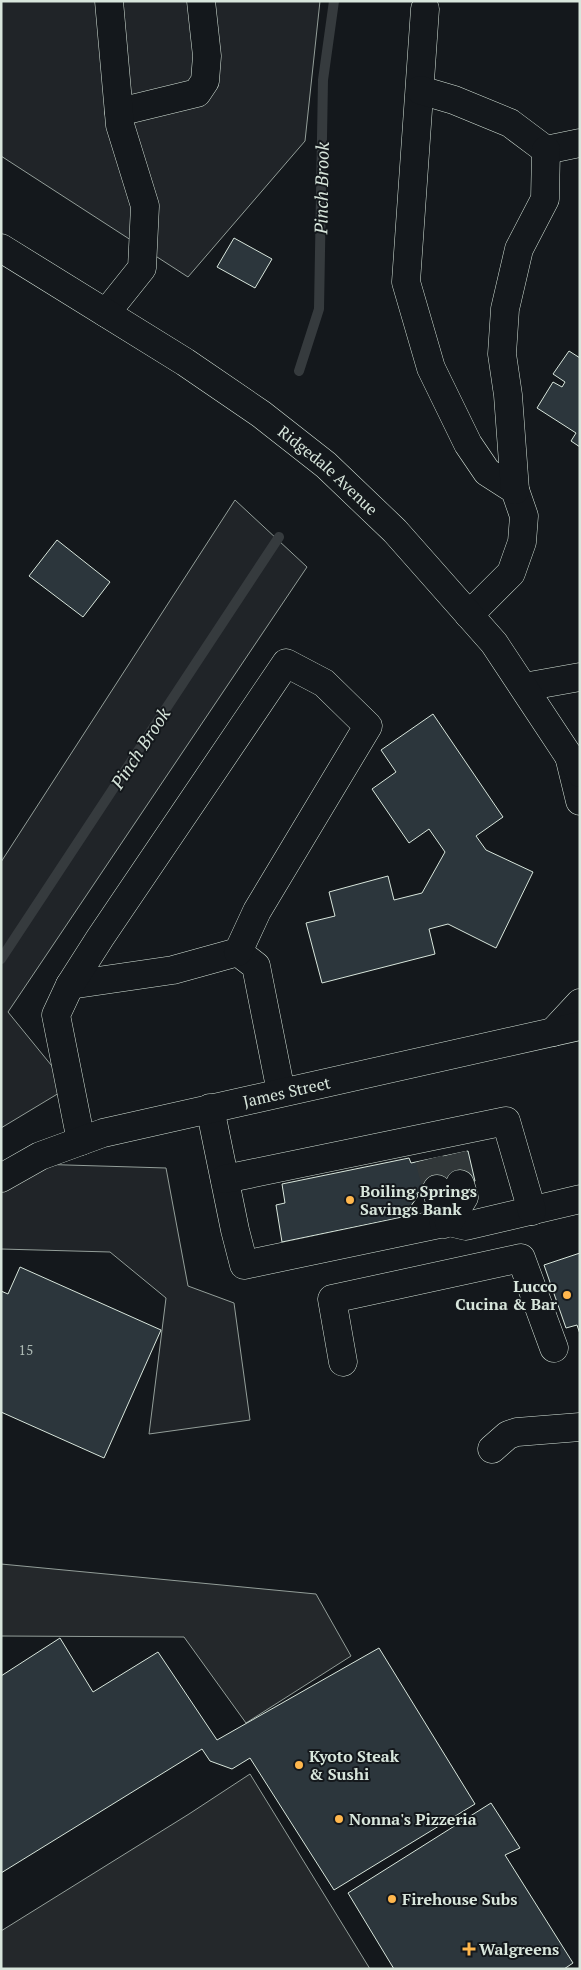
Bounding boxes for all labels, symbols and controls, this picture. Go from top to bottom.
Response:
water label: Pinch Brook [308,141,334,235]
street label: Ridgedale Avenue [273,420,383,520]
water label: Pinch Brook [104,703,175,794]
street label: James Street [241,1071,332,1112]
place label: Boiling Springs Savings Bank [360,1180,477,1220]
marker: Boiling Springs Savings Bank [344,1194,356,1206]
place label: Lucco Cucina & Bar [455,1275,557,1315]
marker: Lucco Cucina & Bar [561,1289,573,1301]
house number: 15 [19,1340,33,1359]
place label: Kyoto Steak & Sushi [309,1745,400,1785]
marker: Kyoto Steak & Sushi [293,1759,305,1771]
place label: Nonna's Pizzeria [349,1808,477,1830]
marker: Nonna's Pizzeria [333,1813,345,1825]
place label: Firehouse Subs [402,1888,517,1910]
marker: Firehouse Subs [386,1893,398,1905]
place label: Walgreens [479,1938,559,1960]
marker: Walgreens [463,1943,475,1955]

